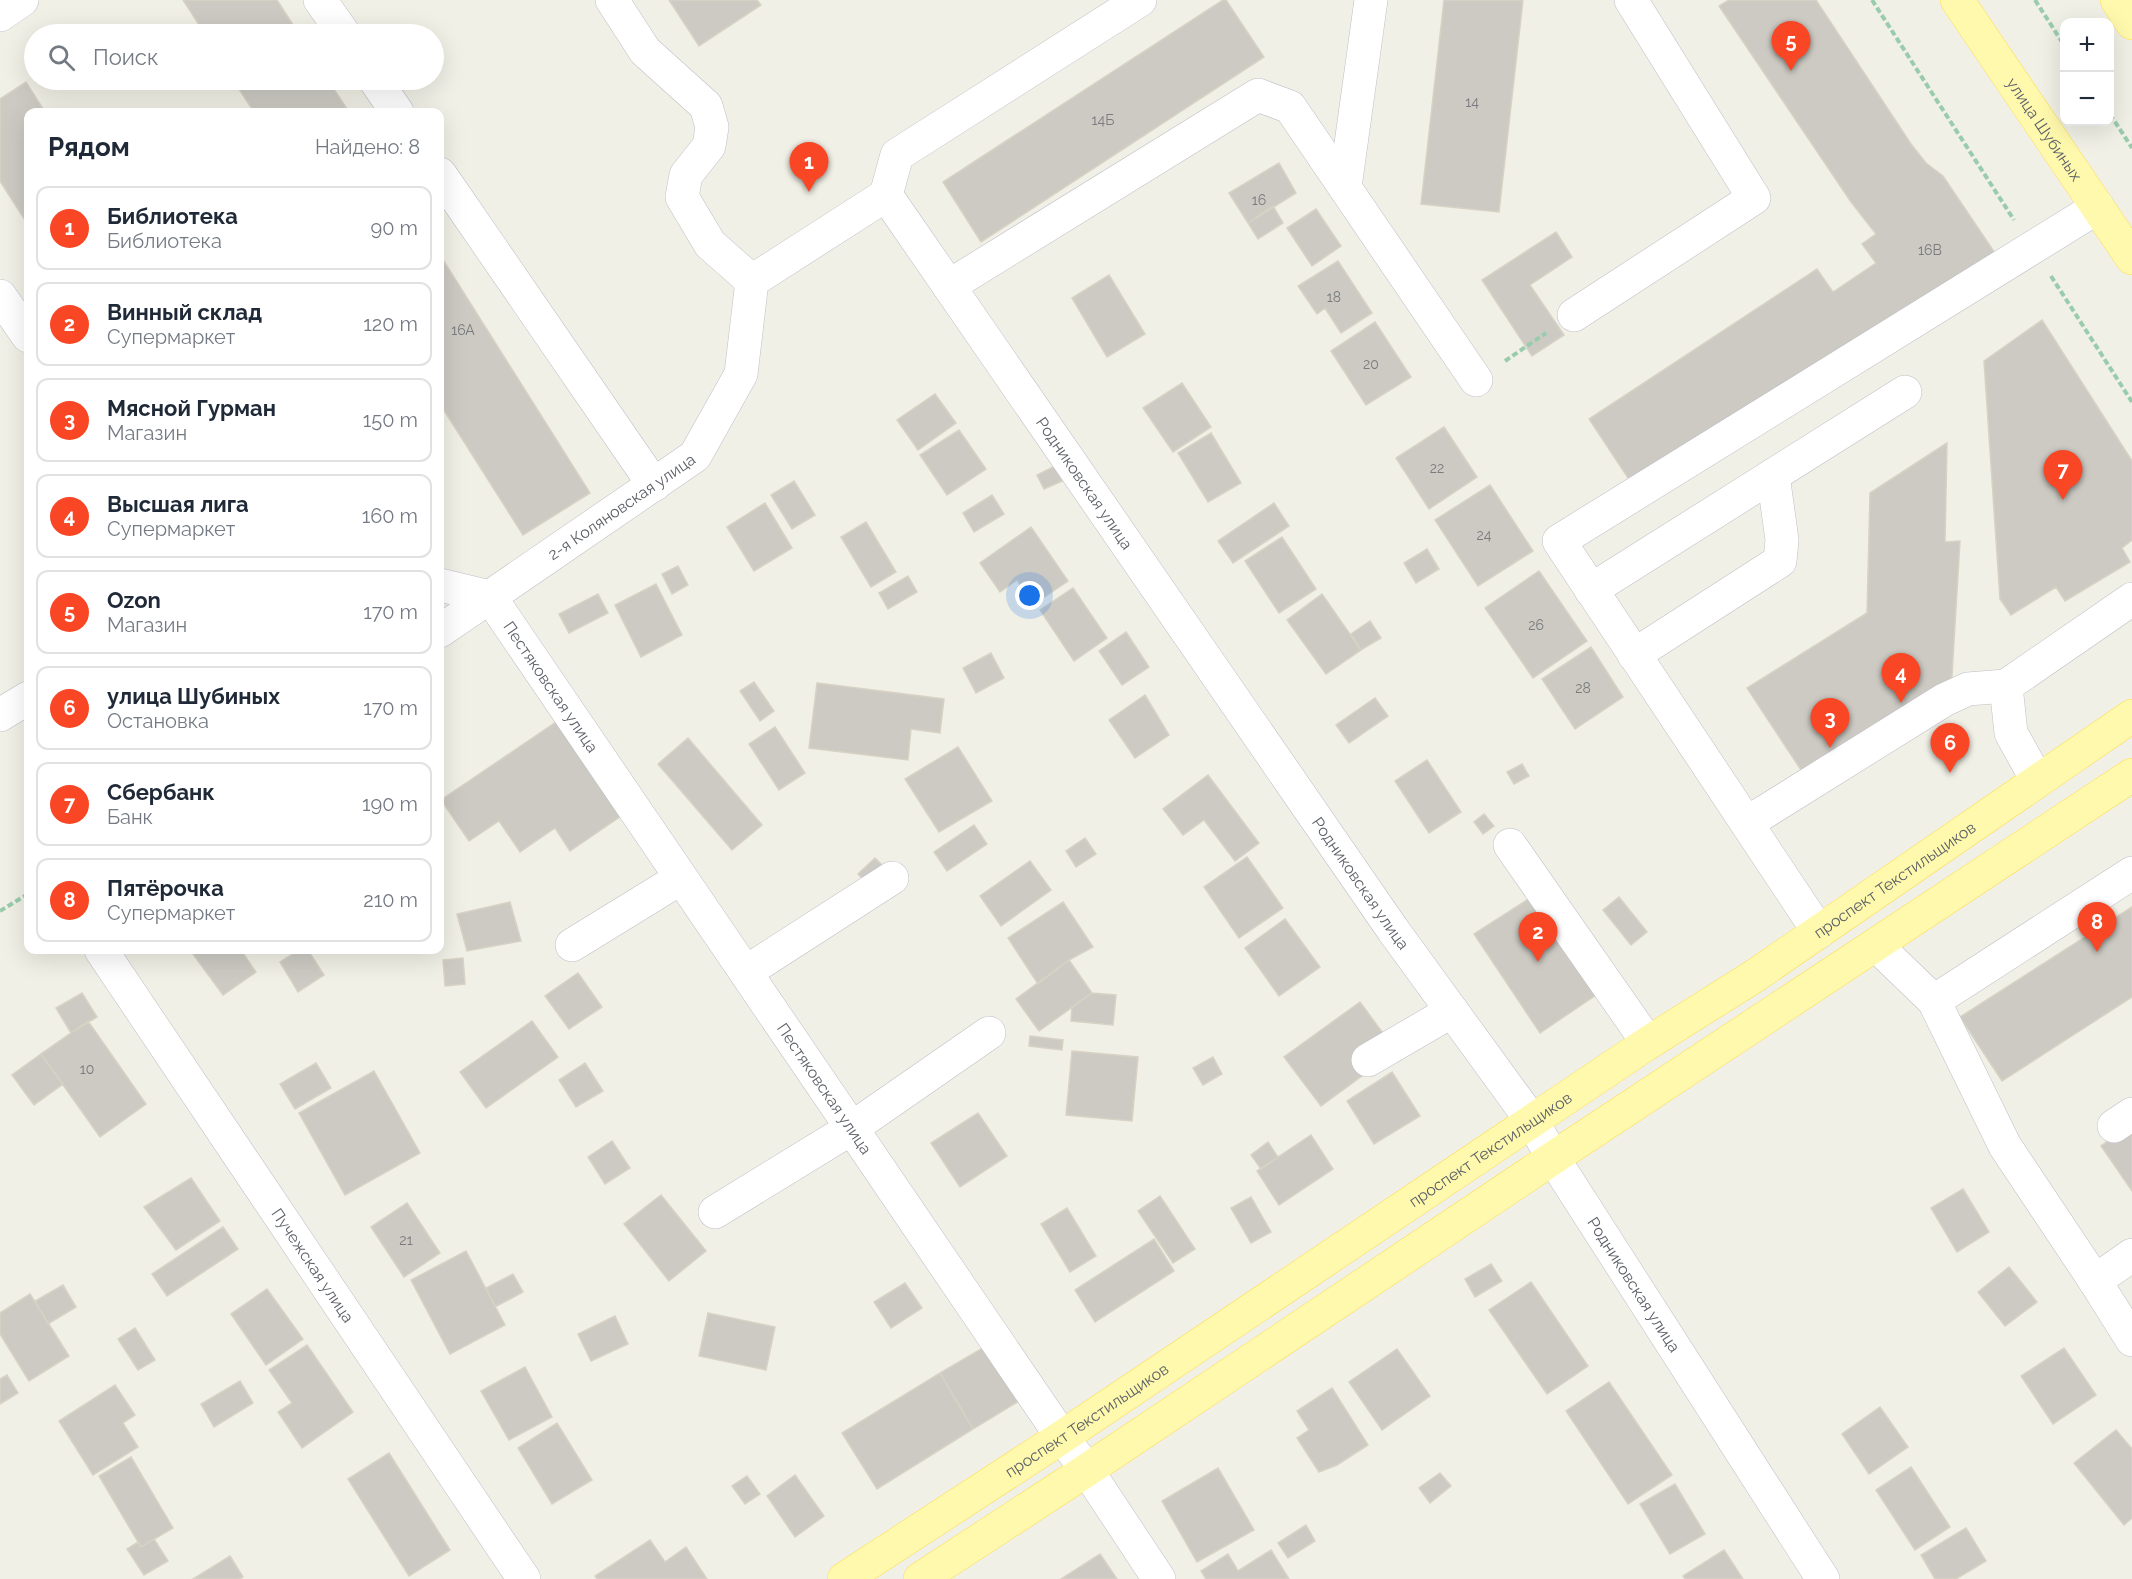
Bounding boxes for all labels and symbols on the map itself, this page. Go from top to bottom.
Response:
pin: 5 [1772,22,1810,71]
street label: улица Шубиных [2002,74,2086,185]
house number: 14 [1465,94,1479,110]
house number: 14Б [1092,112,1114,128]
pin: 1 [790,142,828,192]
house number: 16 [1252,192,1266,208]
house number: 16В [1918,242,1942,258]
house number: 18 [1327,289,1341,305]
house number: 16А [451,322,475,338]
house number: 20 [1363,356,1379,372]
street label: Родниковская улица [1032,414,1137,553]
street label: 2-я Коляновская улица [544,450,699,564]
pin: 7 [2044,450,2082,500]
house number: 22 [1430,460,1444,476]
house number: 24 [1477,527,1492,543]
your location [1015,581,1044,610]
house number: 26 [1528,617,1544,633]
street label: Пестяковская улица [499,618,602,756]
pin: 4 [1882,654,1920,703]
house number: 28 [1575,680,1591,696]
pin: 3 [1810,698,1850,748]
pin: 6 [1930,724,1970,773]
street label: Родниковская улица [1308,814,1413,953]
street label: проспект Текстильщиков [1810,818,1979,942]
pin: 8 [2078,902,2116,952]
pin: 2 [1518,912,1558,962]
street label: Пестяковская улица [773,1020,876,1158]
house number: 10 [80,1061,94,1077]
street label: проспект Текстильщиков [1405,1088,1575,1211]
street label: Пучежская улица [268,1205,358,1326]
street label: Родниковская улица [1583,1214,1684,1356]
house number: 21 [399,1232,413,1248]
street label: проспект Текстильщиков [1002,1359,1172,1482]

